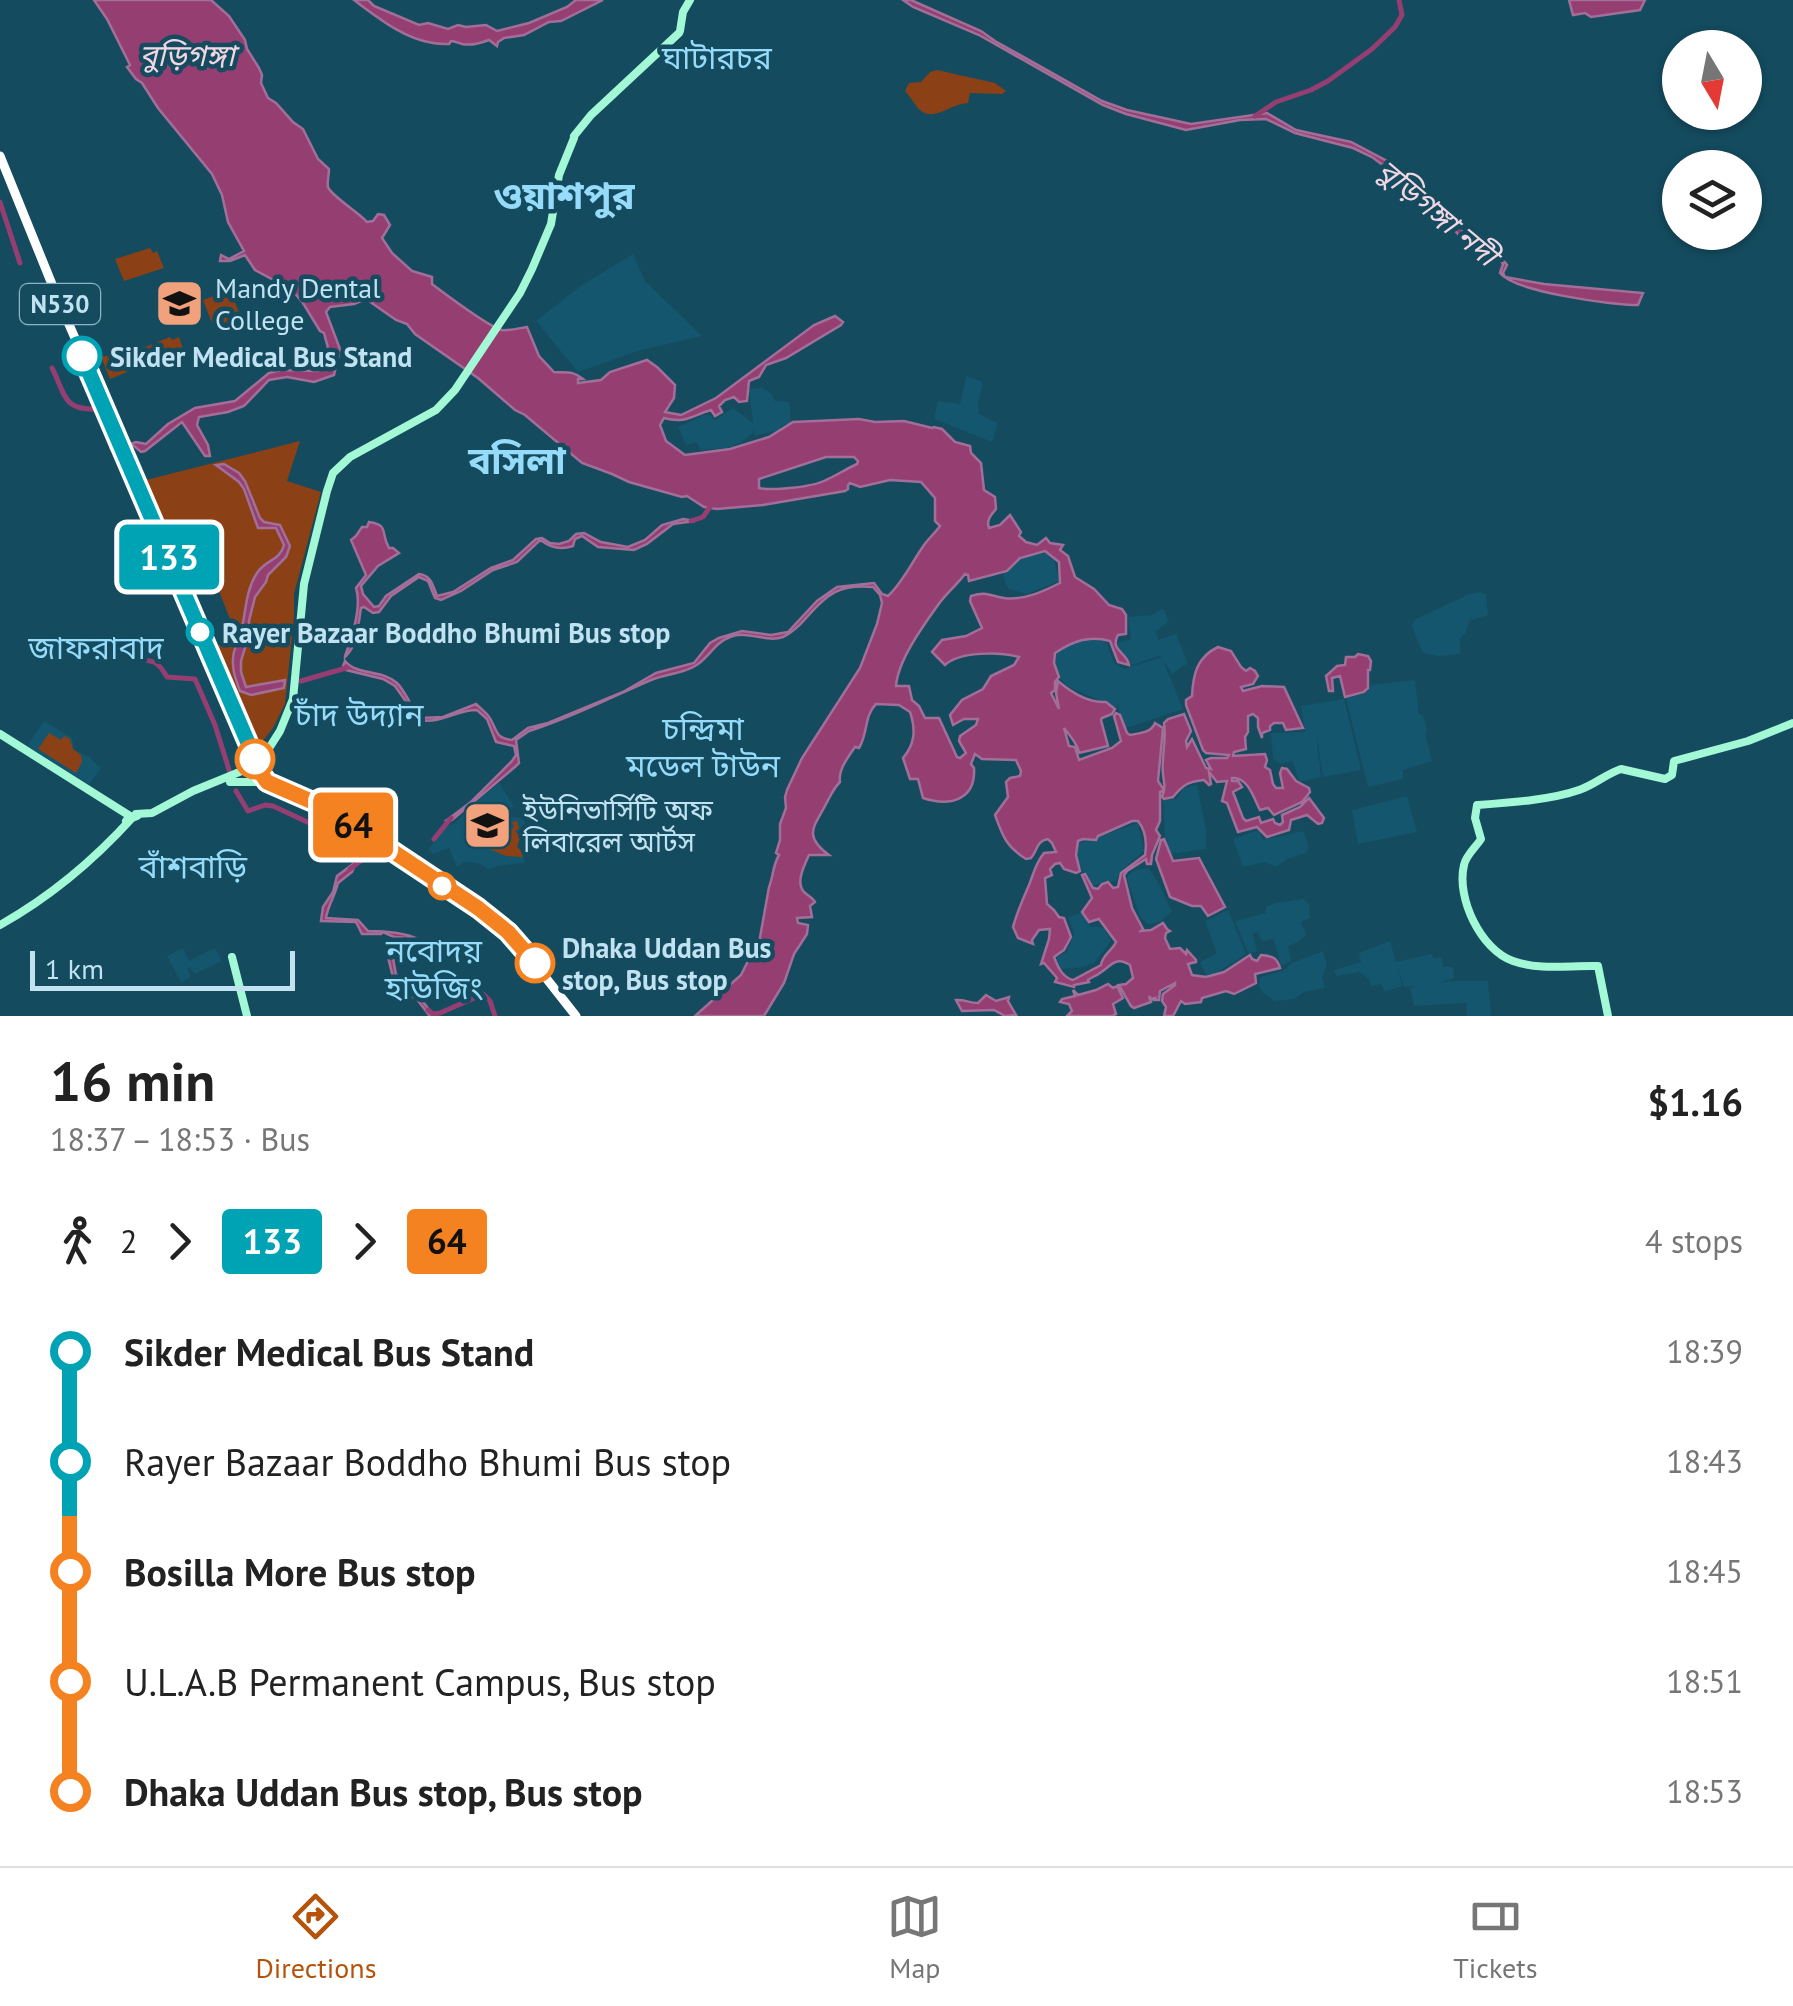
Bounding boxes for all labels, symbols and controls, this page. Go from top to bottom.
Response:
north arrow [1662,30,1762,130]
map controls [1662,30,1762,250]
water label: বুড়িগঙ্গা [139,35,240,74]
district label: ঘাটারচর [661,36,773,78]
water label: বুড়িগঙ্গা নদী [1370,150,1510,277]
button: layers [1662,150,1762,250]
district label: ওয়াশপুর [493,170,636,219]
place label: Mandy Dental College [215,269,380,338]
school or university icon: Mandy Dental College [154,277,206,329]
road number: N530 [20,284,100,324]
marker: Sikder Medical Bus Stand [63,337,101,375]
place label: Sikder Medical Bus Stand [110,338,412,375]
district label: বসিলা [467,435,567,484]
line badge: 133 [111,524,226,590]
text: 133 [139,534,199,580]
place label: Rayer Bazaar Boddho Bhumi Bus stop [222,614,670,651]
marker: Rayer Bazaar Boddho Bhumi Bus stop [187,619,213,645]
district label: জাফরাবাদ [27,626,165,668]
district label: চাঁদ উদ্যান [294,693,424,735]
district label: চন্দ্রিমা মডেল টাউন [625,707,781,786]
unlabelled marker [236,740,274,778]
place label: ইউনিভার্সিটি অফ লিবারেল আর্টস [522,791,713,860]
line badge: 64 [308,792,398,858]
school or university icon: ইউনিভার্সিটি অফ লিবারেল আর্টস [462,799,514,851]
text: 64 [333,802,373,848]
district label: বাঁশবাড়ি [138,845,248,887]
unlabelled marker [429,873,455,899]
district label: নবোদয় হাউজিং [384,929,483,1008]
place label: Dhaka Uddan Bus stop, Bus stop [562,929,772,998]
marker: Dhaka Uddan Bus stop, Bus stop [516,944,554,982]
scale bar [30,946,295,990]
text: 1 km [45,950,104,987]
text: 16 min [50,1045,215,1116]
text: $1.16 [1647,1077,1743,1126]
text: 18:37 – 18:53 · Bus [50,1118,310,1160]
icon: walk [50,1214,105,1269]
icon: forward [152,1214,207,1269]
icon: forward [337,1214,392,1269]
text: 133 [242,1218,302,1264]
text: 64 [427,1218,467,1264]
text: 2 [120,1220,137,1262]
text: 4 stops [1645,1220,1743,1262]
text: Sikder Medical Bus Stand [124,1327,534,1376]
text: 18:39 [1666,1330,1743,1372]
text: Rayer Bazaar Boddho Bhumi Bus stop [124,1437,731,1486]
text: 18:43 [1666,1440,1743,1482]
text: Bosilla More Bus stop [124,1547,476,1596]
text: 18:45 [1666,1550,1743,1592]
text: U.L.A.B Permanent Campus, Bus stop [124,1657,716,1706]
text: 18:51 [1666,1660,1743,1702]
text: Dhaka Uddan Bus stop, Bus stop [124,1767,643,1816]
text: 18:53 [1666,1770,1743,1812]
tab: Directions [255,1889,376,1986]
tab: Map [887,1889,942,1986]
tab: Tickets [1453,1889,1538,1986]

